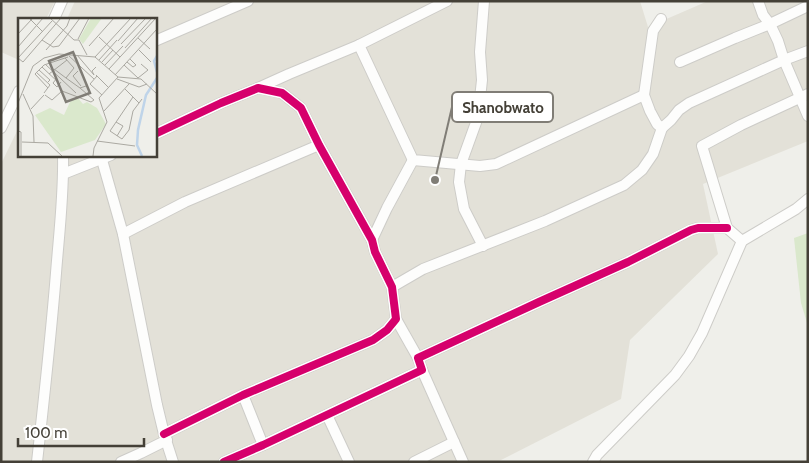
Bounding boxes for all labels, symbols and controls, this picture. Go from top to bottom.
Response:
inset map [18,18,156,156]
callout: Shanobwato [452,92,553,122]
text: Shanobwato [462,99,544,117]
scale bar [18,416,144,448]
text: 100 m [25,424,67,442]

